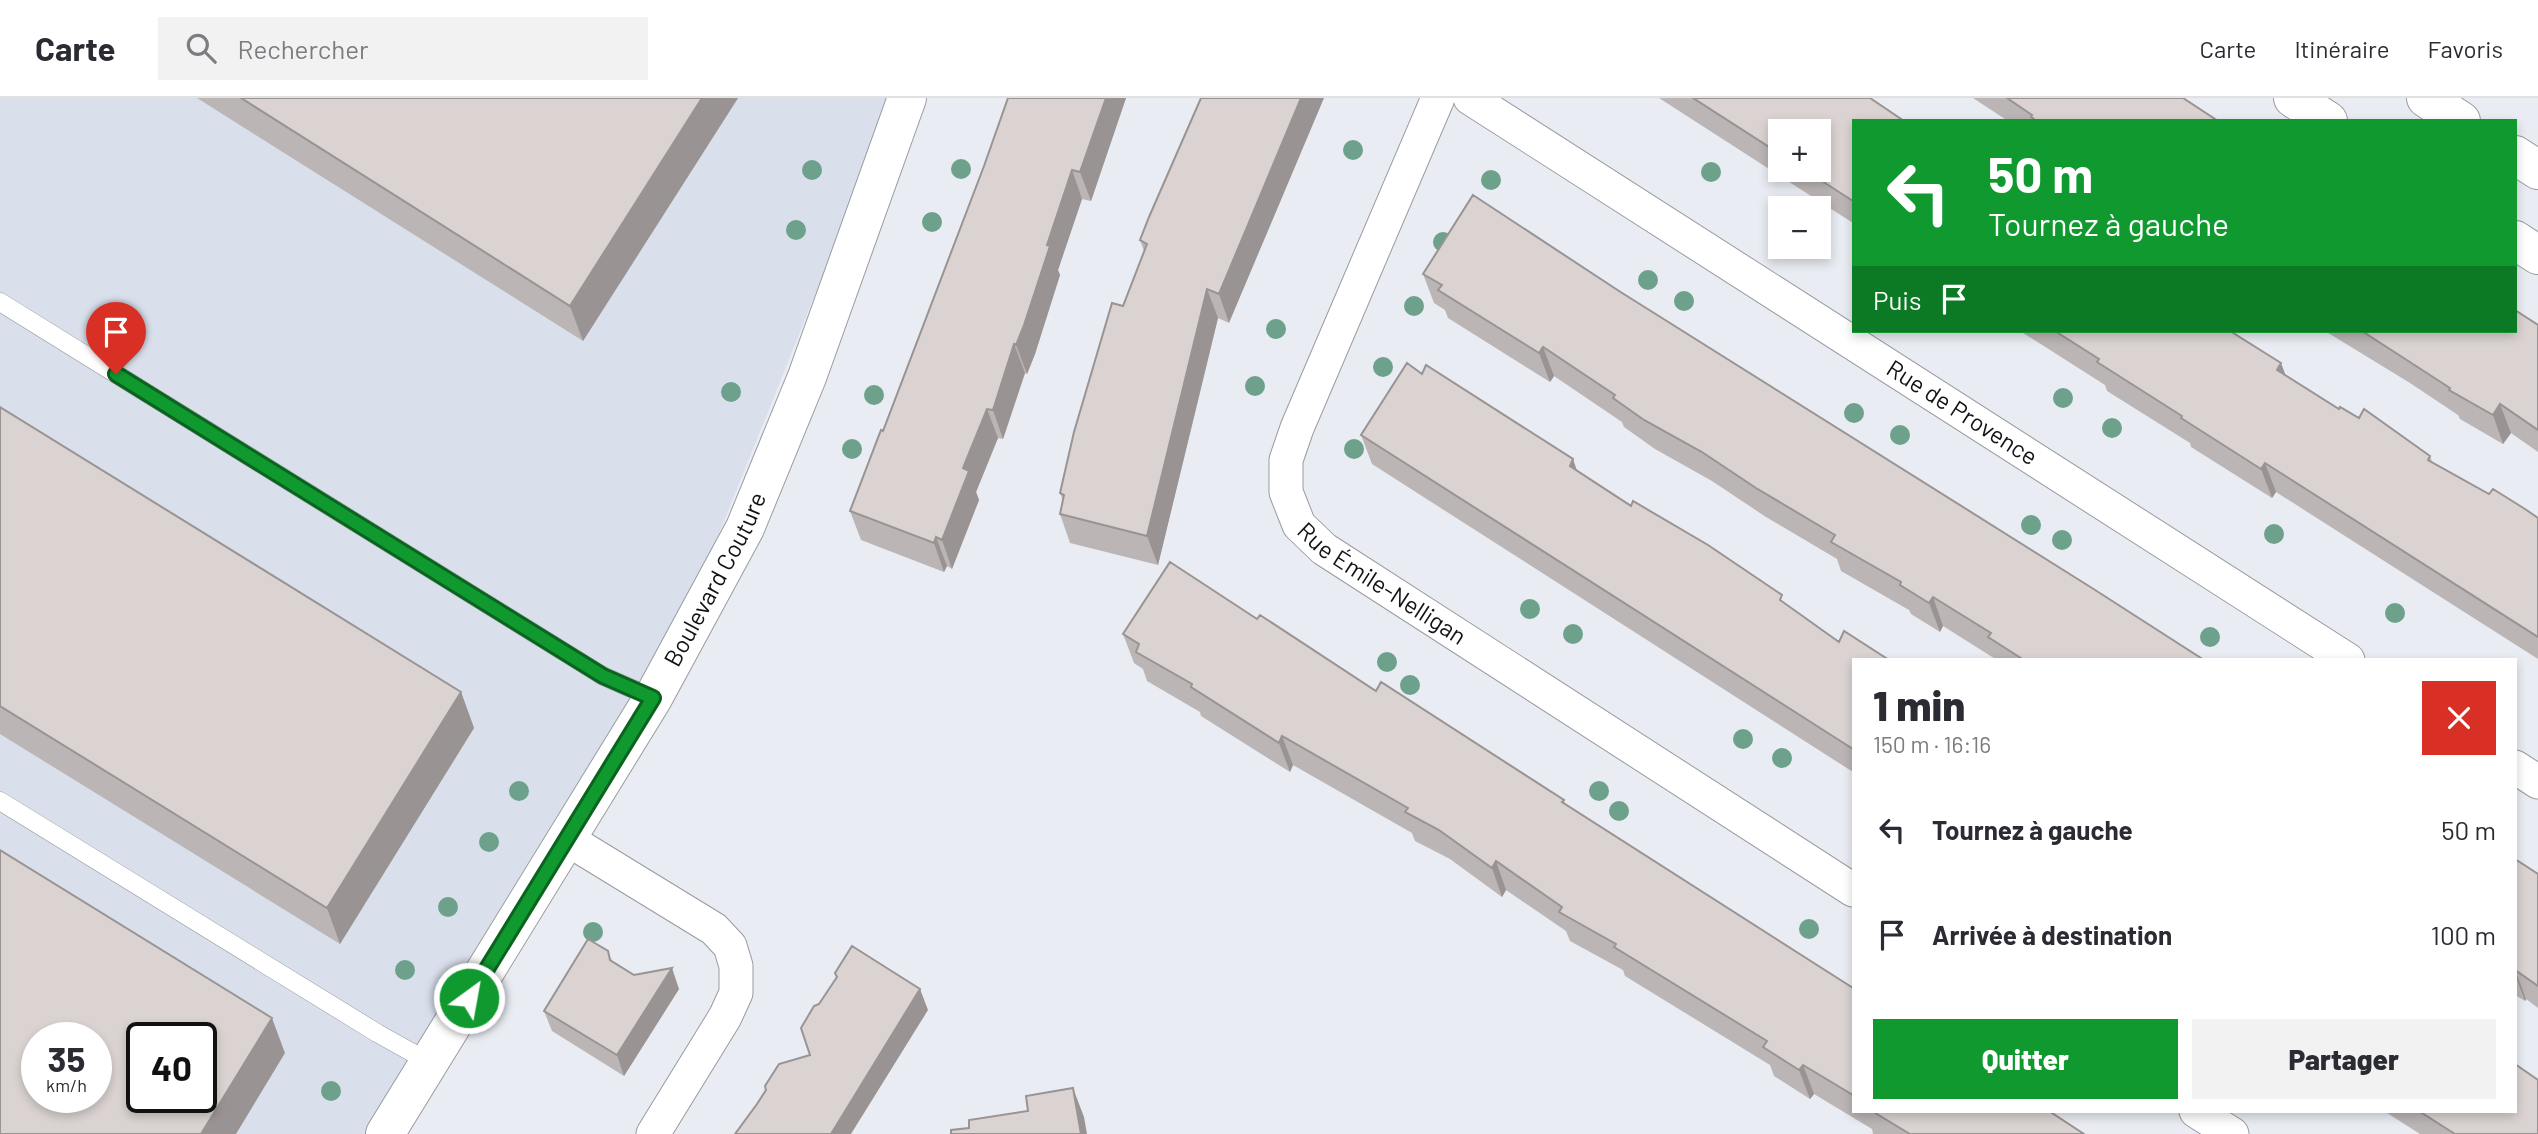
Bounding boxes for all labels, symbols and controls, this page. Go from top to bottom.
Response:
search box [158,17,648,80]
text: Carte [35,28,116,68]
icon: search [182,29,220,67]
text: Rechercher [238,33,368,64]
text: Carte [2200,34,2256,63]
text: Itinéraire [2294,34,2390,63]
text: Favoris [2428,34,2503,63]
map controls [1768,119,1831,259]
button: + [1768,119,1831,182]
text: 50 m [1988,144,2093,203]
icon: left [1873,147,1964,238]
button: − [1768,196,1831,259]
text: Tournez à gauche [1988,204,2229,242]
icon: arrive [1935,280,1973,318]
text: Puis [1873,284,1921,315]
pin [86,302,146,374]
icon: arrive [97,313,135,351]
street label: Rue de Provence [1882,353,2043,470]
street label: Boulevard Couture [657,488,771,671]
street label: Rue Émile-Nelligan [1292,516,1472,650]
text: 1 min [1873,679,1965,729]
button: close [2422,681,2496,755]
text: 150 m · 16:16 [1873,730,1991,758]
icon: left [1873,811,1911,849]
text: Tournez à gauche [1932,814,2133,845]
text: 50 m [2441,814,2496,845]
icon: arrive [1873,916,1911,954]
text: Arrivée à destination [1932,919,2172,950]
text: 100 m [2431,919,2496,950]
position arrow [432,961,506,1035]
button: Quitter [1873,1019,2178,1099]
button: Partager [2192,1019,2496,1099]
speed limit sign: 40 [126,1022,217,1113]
text: 35 [48,1037,85,1079]
text: km/h [46,1074,87,1096]

